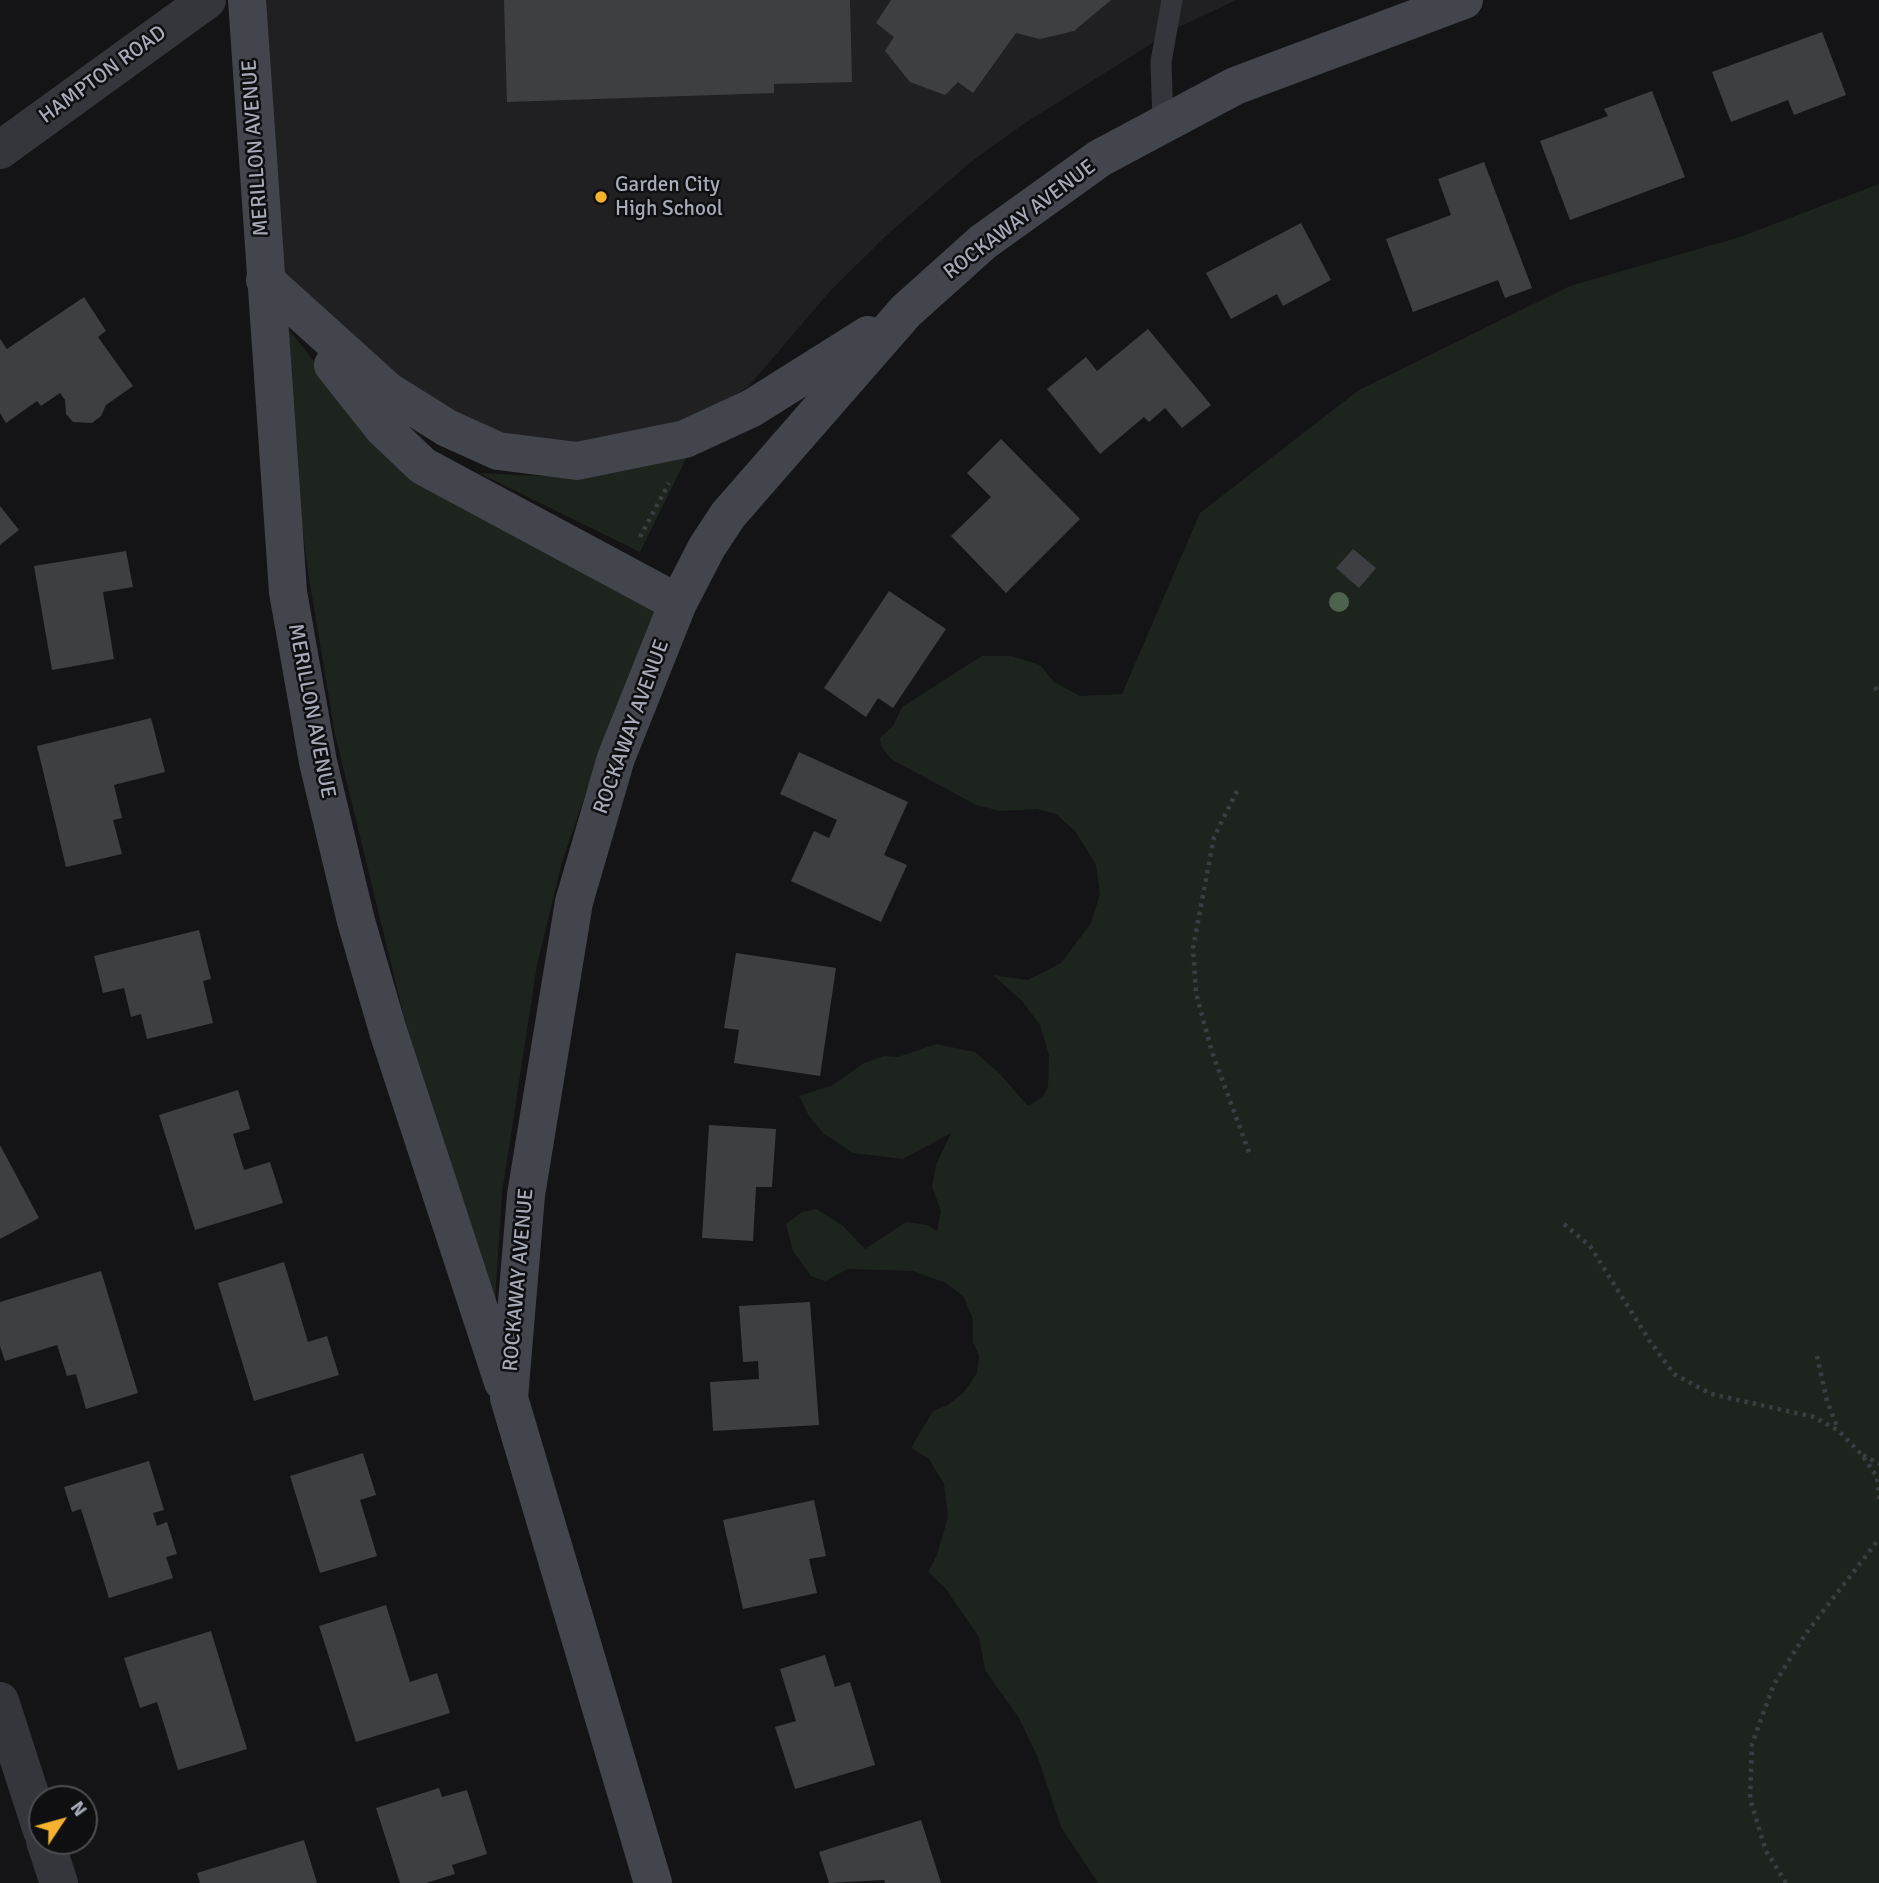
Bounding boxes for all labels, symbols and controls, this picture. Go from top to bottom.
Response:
street label: HAMPTON ROAD [35,21,171,129]
street label: MERILLON AVENUE [237,59,275,237]
street label: ROCKAWAY AVENUE [939,155,1101,285]
place label: Garden City High School [615,172,723,222]
marker: Garden City High School [593,189,609,205]
street label: MERILLON AVENUE [282,622,340,800]
street label: ROCKAWAY AVENUE [589,636,675,818]
street label: ROCKAWAY AVENUE [498,1187,540,1373]
north arrow [28,1785,98,1855]
text: N [65,1796,92,1821]

